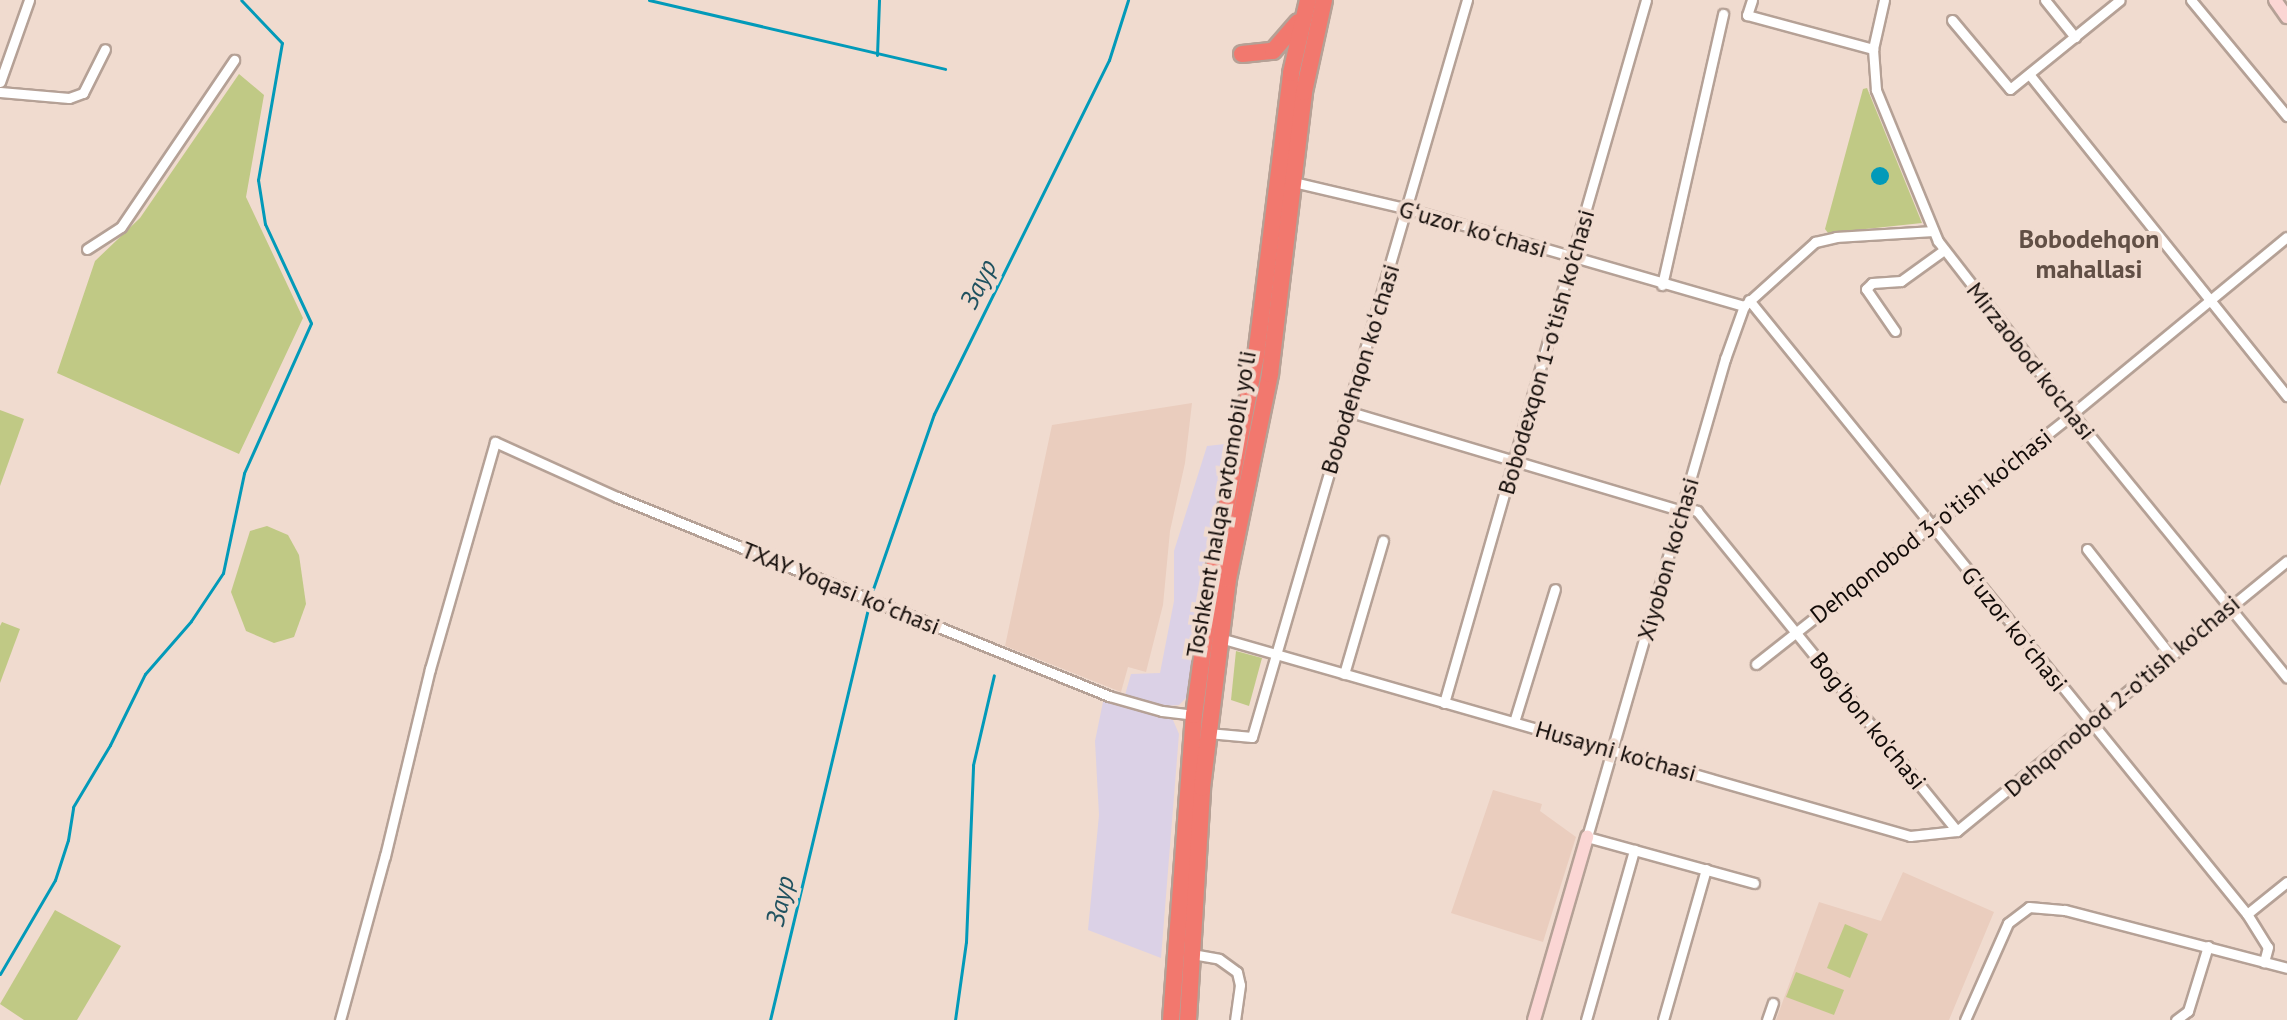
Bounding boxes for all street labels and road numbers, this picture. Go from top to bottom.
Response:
street label: Gʻuzor koʻchasi [1396,194,1550,264]
street label: Bobodexqon 1-o'tish ko'chasi [1491,206,1601,498]
street label: Bobodehqon koʻchasi [1314,261,1406,477]
street label: Mirzaobod ko'chasi [1960,276,2102,446]
street label: Toshkent halqa avtomobil yo'li [1180,348,1262,660]
street label: Dehqonobod 3-o'tish ko'chasi [1804,423,2058,629]
street label: Xiyobon ko'chasi [1631,474,1705,644]
street label: TXAY Yoqasi koʻchasi [737,535,945,641]
street label: Gʻuzor koʻchasi [1955,561,2073,697]
street label: Dehqonobod 2-o'tish ko'chasi [1998,589,2246,803]
street label: Bog'bon ko'chasi [1804,647,1932,795]
street label: Husayni ko'chasi [1532,714,1700,788]

